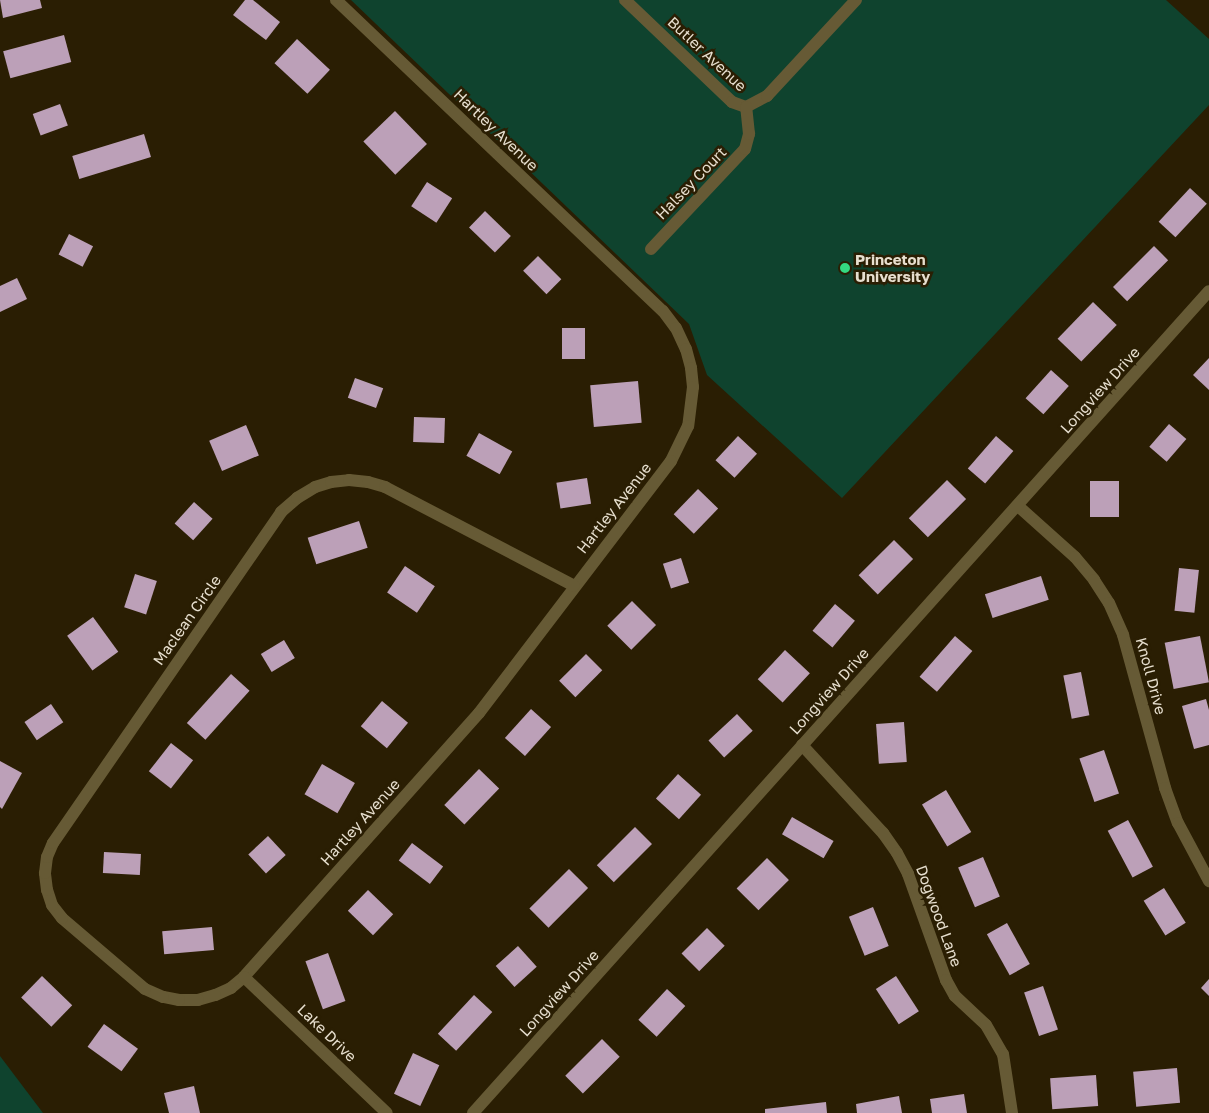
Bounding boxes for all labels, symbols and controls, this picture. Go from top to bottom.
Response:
street label: Butler Avenue [664,13,750,95]
street label: Hartley Avenue [450,85,542,175]
street label: Halsey Court [652,143,730,223]
place label: Princeton University [855,250,930,285]
marker: Princeton University [839,262,851,274]
street label: Longview Drive [1057,343,1143,437]
street label: Hartley Avenue [573,459,655,557]
street label: Maclean Circle [149,572,225,668]
street label: Knoll Drive [1132,635,1170,717]
street label: Longview Drive [786,644,872,738]
street label: Hartley Avenue [316,775,404,869]
street label: Dogwood Lane [912,863,966,969]
street label: Longview Drive [516,946,602,1040]
street label: Lake Drive [294,1000,360,1066]

